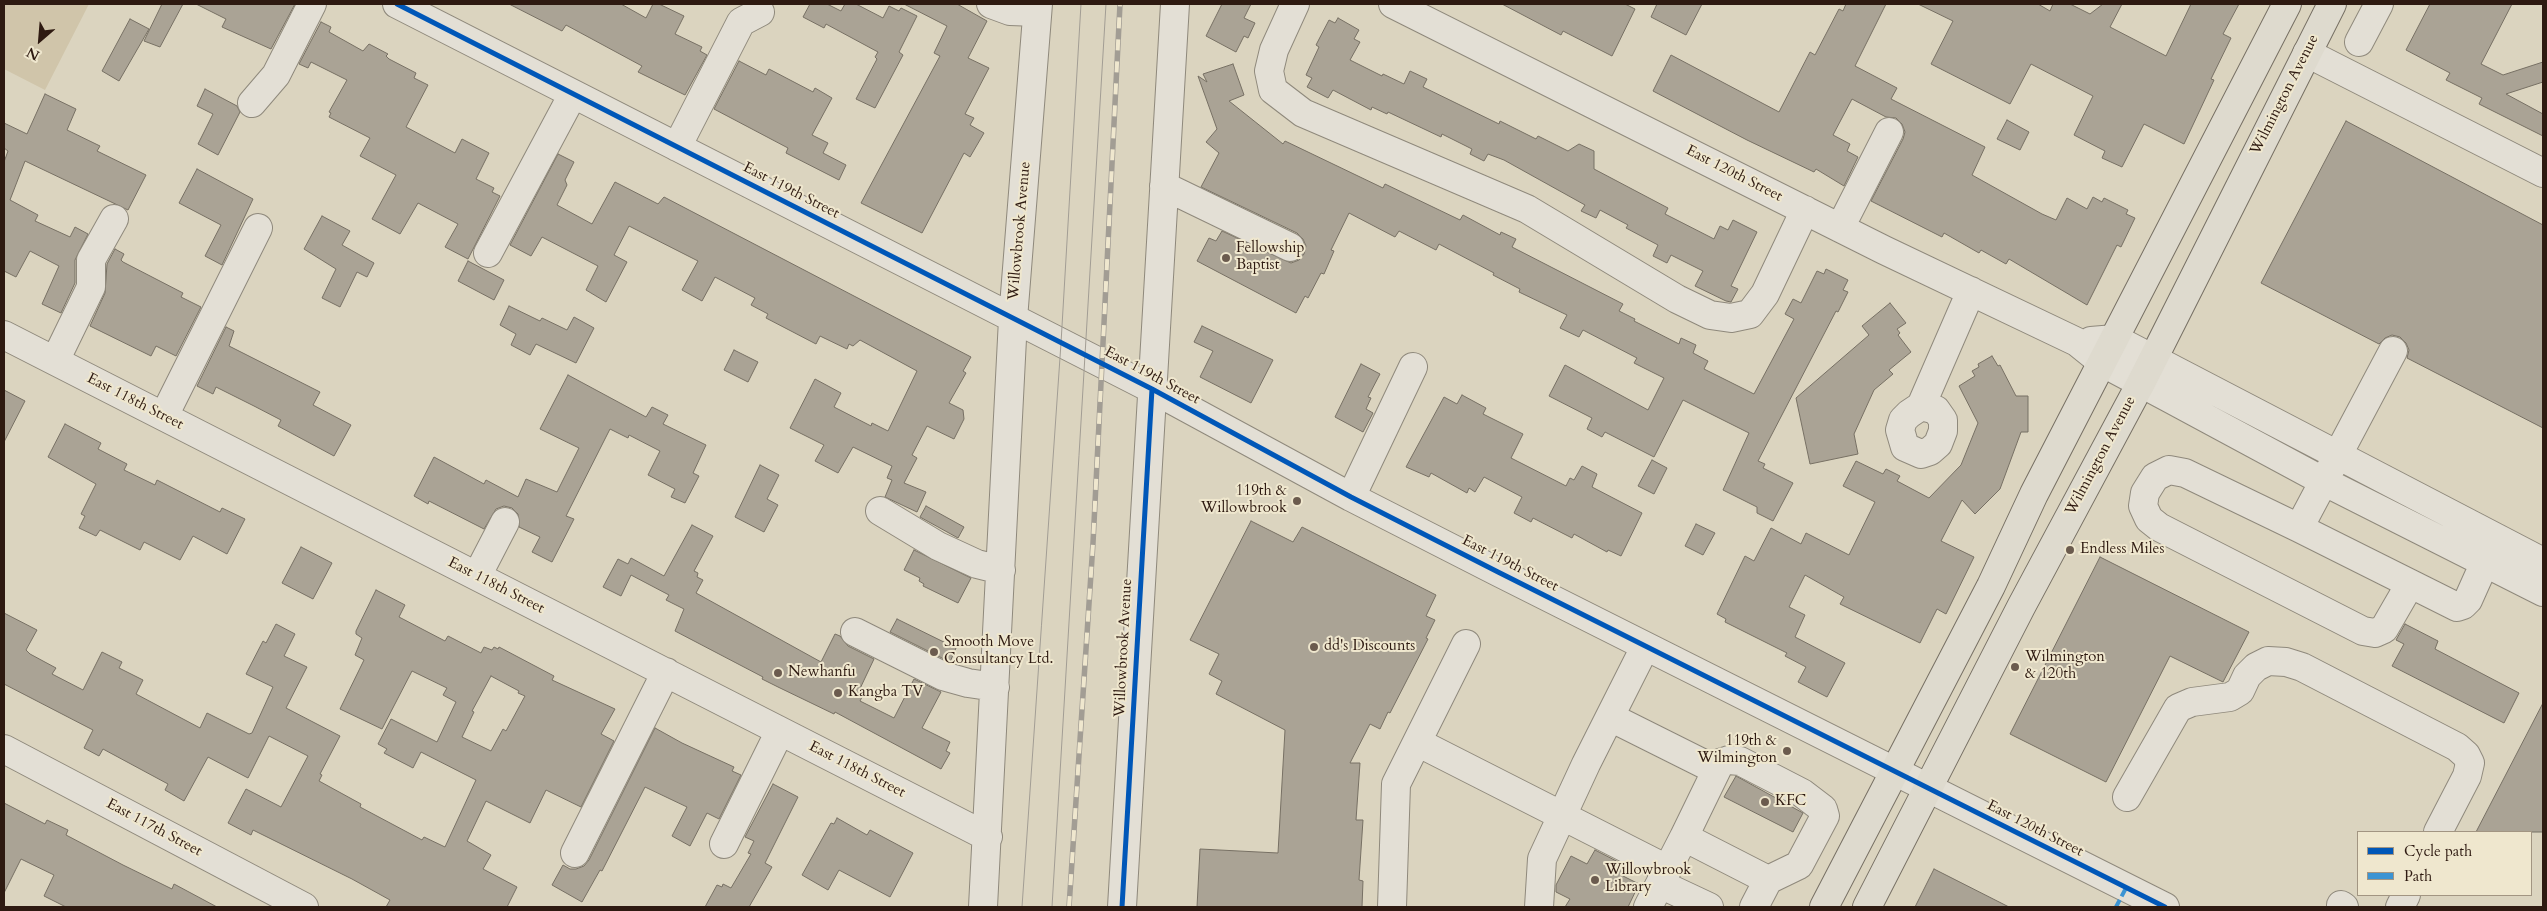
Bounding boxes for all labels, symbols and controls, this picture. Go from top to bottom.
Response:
north arrow [15,15,65,65]
street label: Wilmington Avenue [2247,32,2323,158]
text: N [23,43,43,65]
street label: East 120th Street [1683,142,1785,206]
street label: East 119th Street [740,159,842,223]
street label: Willowbrook Avenue [1005,161,1035,301]
place label: Fellowship Baptist [1236,240,1305,275]
marker: Fellowship Baptist [1220,252,1232,264]
street label: East 119th Street [1101,343,1203,409]
street label: East 118th Street [84,370,186,434]
street label: Wilmington Avenue [2062,393,2140,519]
place label: 119th & Willowbrook [1201,483,1287,518]
marker: 119th & Willowbrook [1291,495,1303,507]
street label: East 119th Street [1459,532,1561,596]
place label: Endless Miles [2080,541,2164,559]
marker: Endless Miles [2064,544,2076,556]
street label: East 118th Street [445,554,547,618]
street label: Willowbrook Avenue [1111,578,1137,718]
place label: Smooth Move Consultancy Ltd. [944,634,1053,669]
place label: dd's Discounts [1324,638,1415,656]
marker: dd's Discounts [1308,641,1320,653]
marker: Smooth Move Consultancy Ltd. [928,646,940,658]
place label: Wilmington & 120th [2025,649,2105,684]
marker: Wilmington & 120th [2009,661,2021,673]
place label: Newhanfu [788,664,856,682]
marker: Newhanfu [772,667,784,679]
place label: Kangba TV [848,684,923,702]
marker: Kangba TV [832,687,844,699]
place label: 119th & Wilmington [1697,733,1777,768]
street label: East 118th Street [806,738,908,802]
marker: 119th & Wilmington [1781,745,1793,757]
place label: KFC [1775,793,1806,811]
street label: East 117th Street [103,795,205,861]
marker: KFC [1759,796,1771,808]
street label: East 120th Street [1984,797,2086,861]
legend [2357,831,2532,896]
text: Cycle path [2404,841,2472,861]
place label: Willowbrook Library [1605,862,1691,897]
text: Path [2404,866,2432,886]
marker: Willowbrook Library [1589,874,1601,886]

